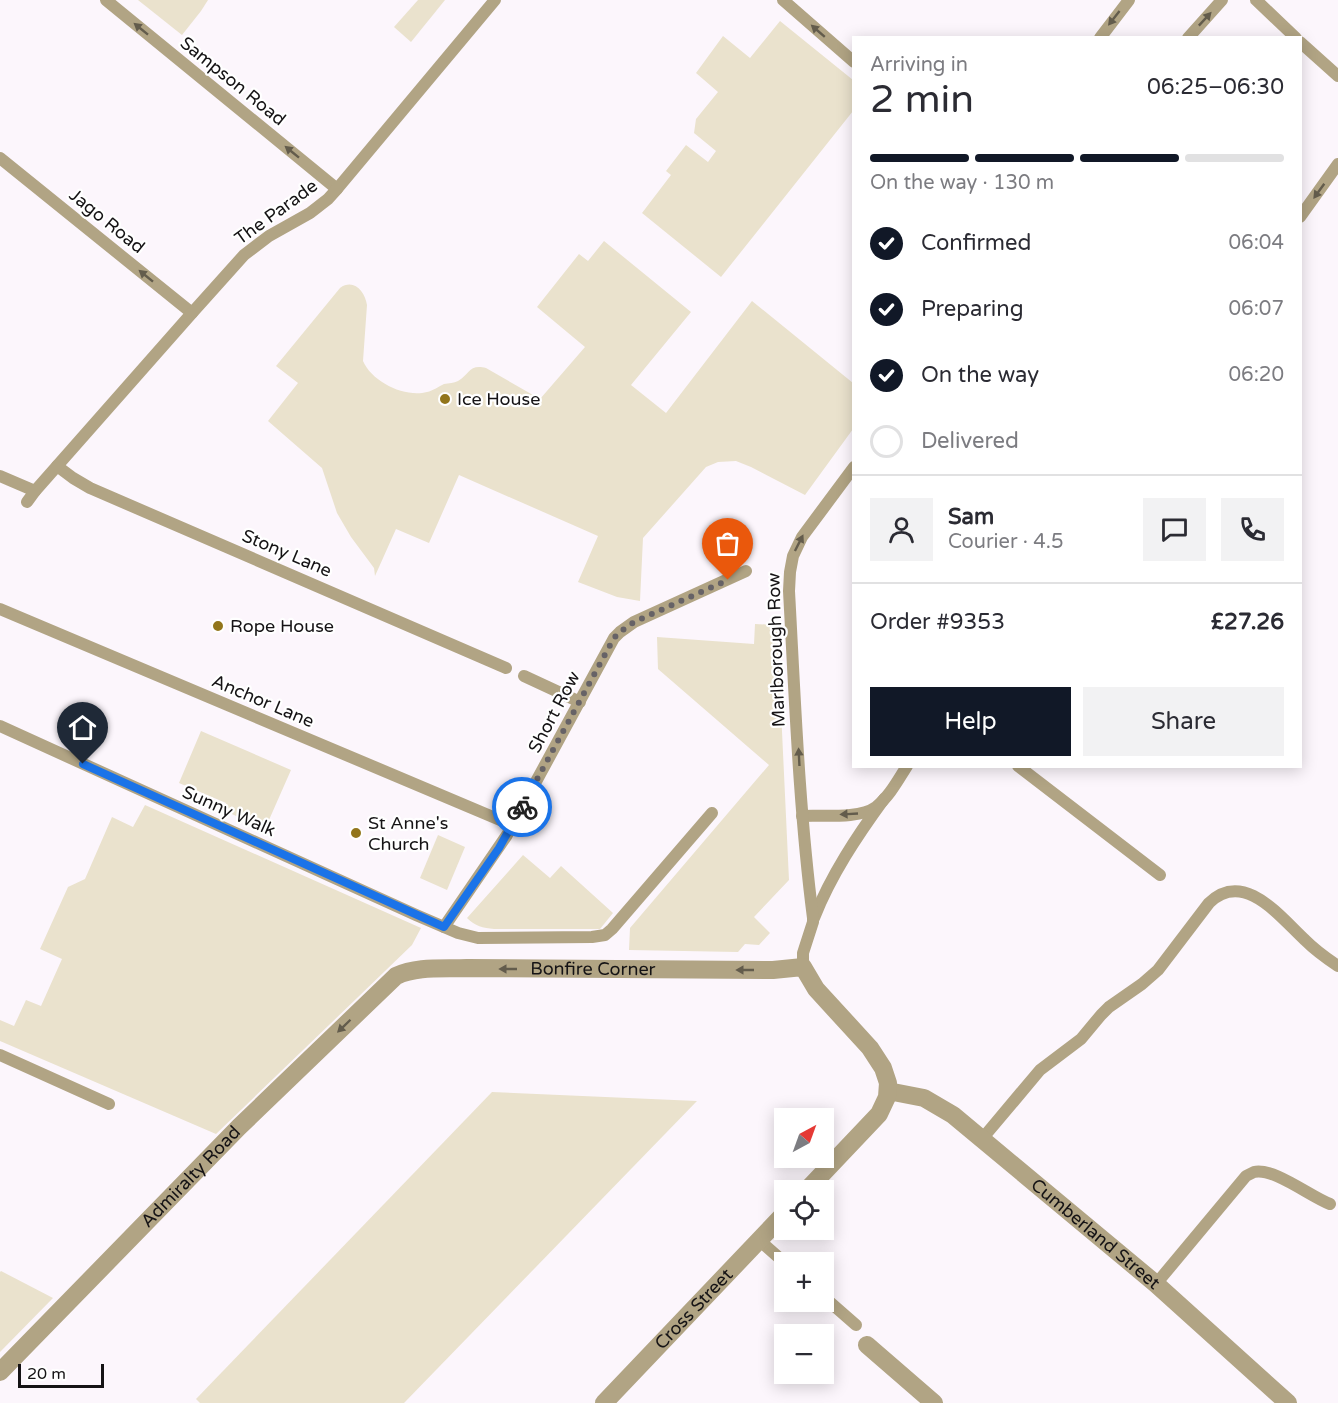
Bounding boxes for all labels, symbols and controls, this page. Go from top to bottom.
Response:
one-way arrow [1109,11,1121,26]
one-way arrow [1198,12,1211,27]
one-way arrow [133,22,149,35]
one-way arrow [810,25,826,38]
street label: Sampson Road [176,32,290,130]
text: Arriving in [870,53,968,77]
text: 06:25–06:30 [1147,74,1284,100]
text: 2 min [870,76,974,123]
one-way arrow [284,146,300,159]
text: On the way · 130 m [870,171,1054,195]
street label: The Parade [230,175,322,249]
one-way arrow [1313,182,1325,198]
street label: Jago Road [65,184,149,258]
icon: check [870,227,903,260]
text: Confirmed [921,230,1031,256]
text: 06:04 [1229,231,1284,255]
one-way arrow [139,270,154,283]
icon: check [870,293,903,326]
text: Preparing [921,296,1024,322]
text: 06:07 [1229,297,1284,321]
icon: check [870,359,903,392]
text: On the way [921,362,1039,388]
text: 06:20 [1229,363,1284,387]
place label: Ice House [457,388,540,410]
marker: Ice House [438,392,452,406]
text: Delivered [921,428,1019,454]
button: person [870,498,933,561]
button: chat [1143,498,1206,561]
button: phone [1221,498,1284,561]
text: Sam [948,504,994,530]
pin [702,518,753,580]
street label: Stony Lane [239,524,335,582]
icon: bag [711,527,744,560]
text: Courier · 4.5 [948,530,1063,554]
one-way arrow [795,535,804,552]
street label: Marlborough Row [762,572,790,728]
text: Order #9353 [870,609,1005,635]
text: £27.26 [1211,609,1284,635]
place label: Rope House [230,615,334,637]
marker: Rope House [211,619,225,633]
street label: Short Row [523,667,585,757]
street label: Anchor Lane [209,670,317,732]
button: Help [870,687,1071,756]
button: Share [1083,687,1284,756]
pin [57,702,108,764]
icon: home [66,711,99,744]
one-way arrow [794,748,803,767]
courier [492,777,552,837]
street label: Sunny Walk [179,781,279,841]
icon: bike [506,791,539,824]
one-way arrow [839,809,858,819]
place label: St Anne's Church [368,812,448,855]
marker: St Anne's Church [349,826,363,840]
street label: Bonfire Corner [530,957,656,980]
one-way arrow [498,964,517,973]
one-way arrow [735,965,754,975]
one-way arrow [337,1019,352,1032]
north arrow [774,1108,834,1168]
map controls [774,1108,834,1384]
street label: Admiralty Road [136,1121,245,1232]
street label: Cumberland Street [1027,1174,1165,1294]
button: locate [774,1180,834,1240]
button: + [774,1252,834,1312]
street label: Cross Street [650,1264,737,1354]
button: − [774,1324,834,1384]
scale bar [18,1361,104,1388]
text: 20 m [27,1364,66,1384]

